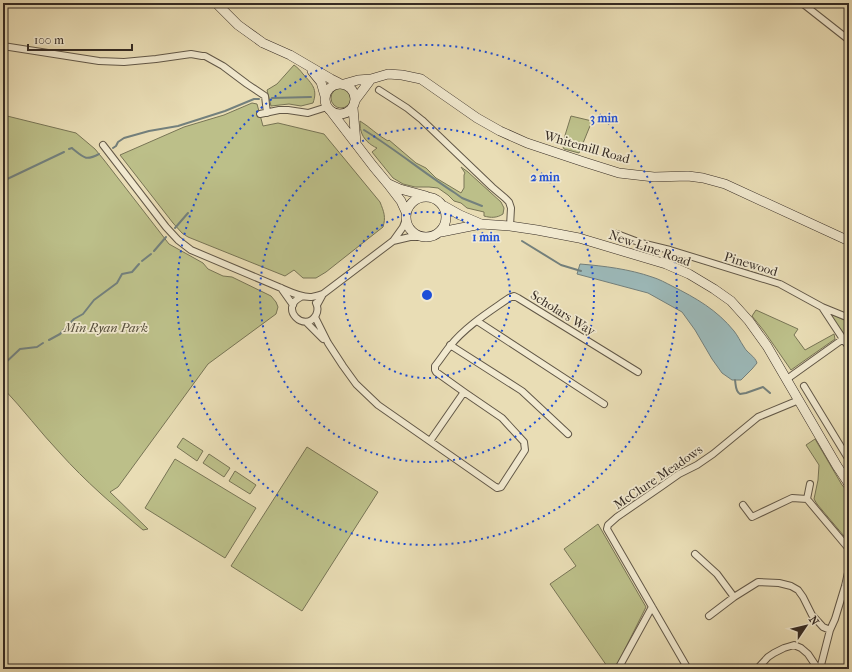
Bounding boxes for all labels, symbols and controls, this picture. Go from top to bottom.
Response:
scale bar [28,26,132,52]
text: 100 m [34,33,64,47]
text: 3 min [590,111,619,126]
street label: Whitemill Road [541,127,632,167]
text: 2 min [530,170,561,184]
street label: New Line Road [607,227,694,269]
text: 1 min [472,230,501,244]
street label: Pinewood [722,249,780,280]
street label: Scholars Way [528,287,599,339]
centre of rings [420,288,434,302]
park label: Min Ryan Park [63,320,148,335]
street label: McClure Meadows [611,442,705,512]
north arrow [786,606,826,646]
text: N [806,613,822,628]

